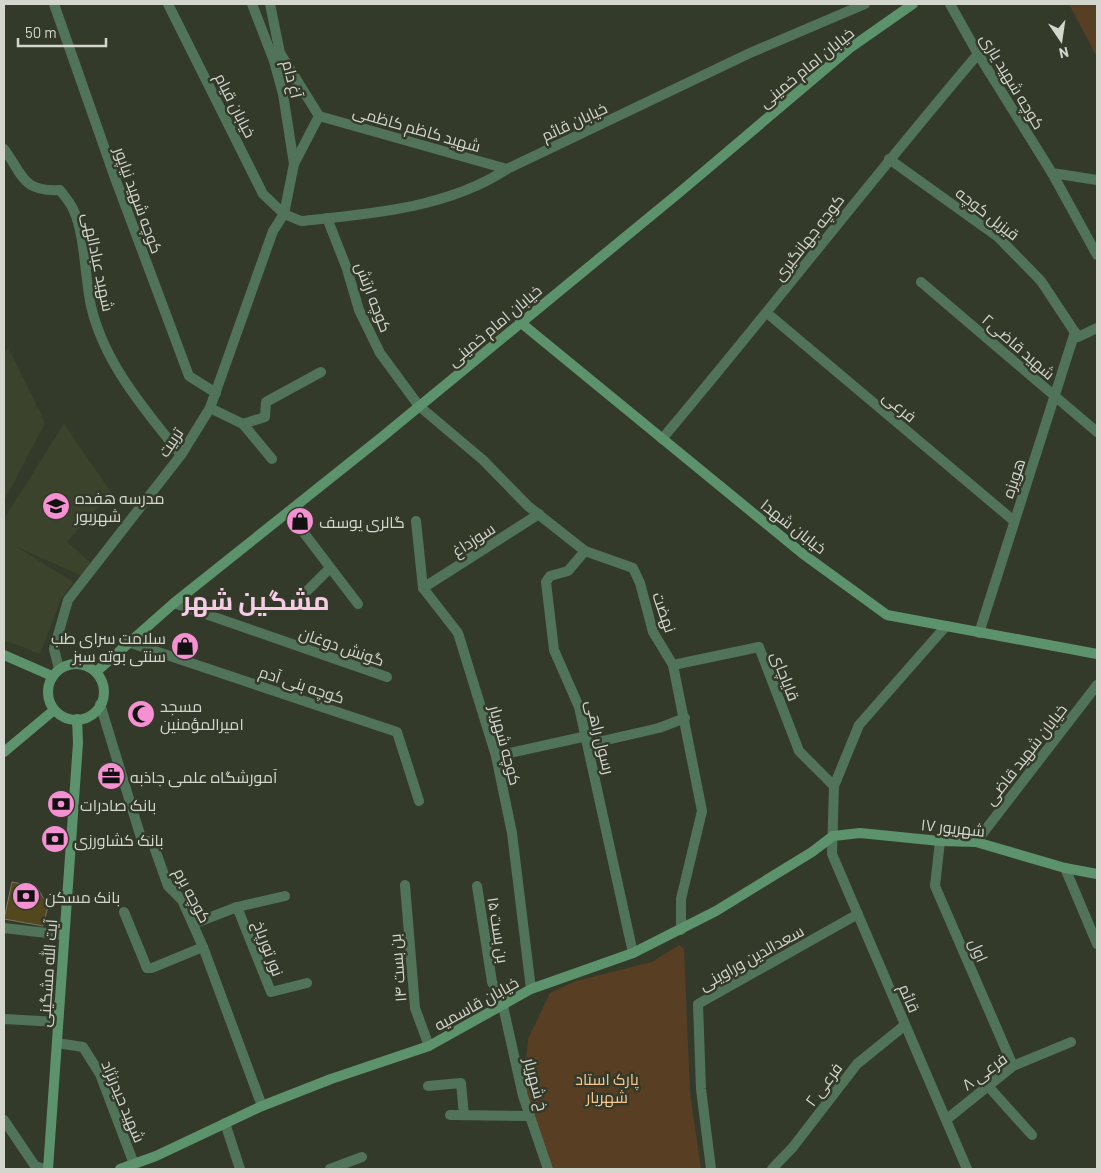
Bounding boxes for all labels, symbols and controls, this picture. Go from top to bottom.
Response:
scale bar [18,15,105,47]
north arrow [1036,15,1086,65]
text: 50 m [25,23,57,41]
street label: خیابان امام خمینی [755,23,859,114]
street label: کوچه شهید یاری [974,30,1049,134]
text: N [1058,44,1070,62]
street label: آغ دام [276,58,307,101]
street label: خیابان قیام [209,69,260,142]
street label: خیابان قائم [538,98,611,147]
street label: شهید کاظم کاظمی [350,101,483,158]
street label: کوچه شهید نیاپور [108,143,167,257]
street label: قیزیل کوچه [951,182,1023,246]
street label: کوچه جهانگیری [768,190,850,286]
street label: شهید عبادالهی [77,211,119,313]
street label: کوچه ارتش [349,259,396,336]
street label: خیابان امام خمینی [443,280,547,372]
street label: شهید قاضی۲ [977,309,1059,384]
street label: فرعی [878,386,921,427]
street label: تربیت [153,423,188,461]
street label: هویزه [997,456,1030,501]
place label: مدرسه هفده شهریور [74,488,165,527]
school or university icon: مدرسه هفده شهریور [41,491,71,521]
street label: خیابان شهدا [756,495,831,559]
shop icon: گالری یوسف [285,506,315,536]
place label: گالری یوسف [319,512,405,533]
street label: سوزداغ [448,518,500,562]
district label: مشگین شهر [181,584,330,617]
street label: نهضت [647,589,681,635]
street label: گونش دوغان [296,623,387,671]
place label: سلامت سرای طب سنتی بوته سبز [51,628,166,667]
shop icon: سلامت سرای طب سنتی بوته سبز [170,631,200,661]
street label: قایاچای [765,649,804,704]
street label: کوچه بنی آدم [256,661,347,710]
place label: مسجد امیرالمؤمنین [160,696,244,735]
street label: رسول راهی [581,698,619,777]
mosque icon: مسجد امیرالمؤمنین [126,699,156,729]
street label: خیابان شهید قاضی [980,700,1072,810]
street label: کوچه شهریار [483,702,526,788]
office icon: آمورشگاه علمی جاذبه [96,761,126,791]
place label: آمورشگاه علمی جاذبه [130,767,278,788]
bank icon: بانک صادرات [46,789,76,819]
place label: بانک صادرات [80,795,156,815]
street label: ۱۷ شهریور [920,814,986,842]
bank icon: بانک کشاورزی [40,824,70,854]
place label: بانک کشاورزی [74,830,164,851]
street label: کوچه برم [168,864,215,927]
bank icon: بانک مسکن [11,881,41,911]
place label: بانک مسکن [45,887,120,908]
street label: بن بست ۱۵ [482,896,514,965]
street label: نور تورپاخ [247,917,288,980]
street label: آیت الله مشگینی [34,918,62,1028]
street label: سعدالدین وراوینی [695,920,808,995]
street label: بن بست ۱۴ [385,933,411,1003]
street label: اول [964,935,992,965]
street label: خیابان قاسمیه [430,972,522,1036]
street label: قائم [893,981,924,1016]
street label: فرعی ۸ [958,1048,1012,1095]
street label: خ شهریار [518,1054,553,1113]
street label: شهید حیدرنژاد [96,1057,150,1146]
street label: فرعی ۲ [800,1058,847,1111]
park label: پارک استاد شهریار [575,1069,640,1108]

